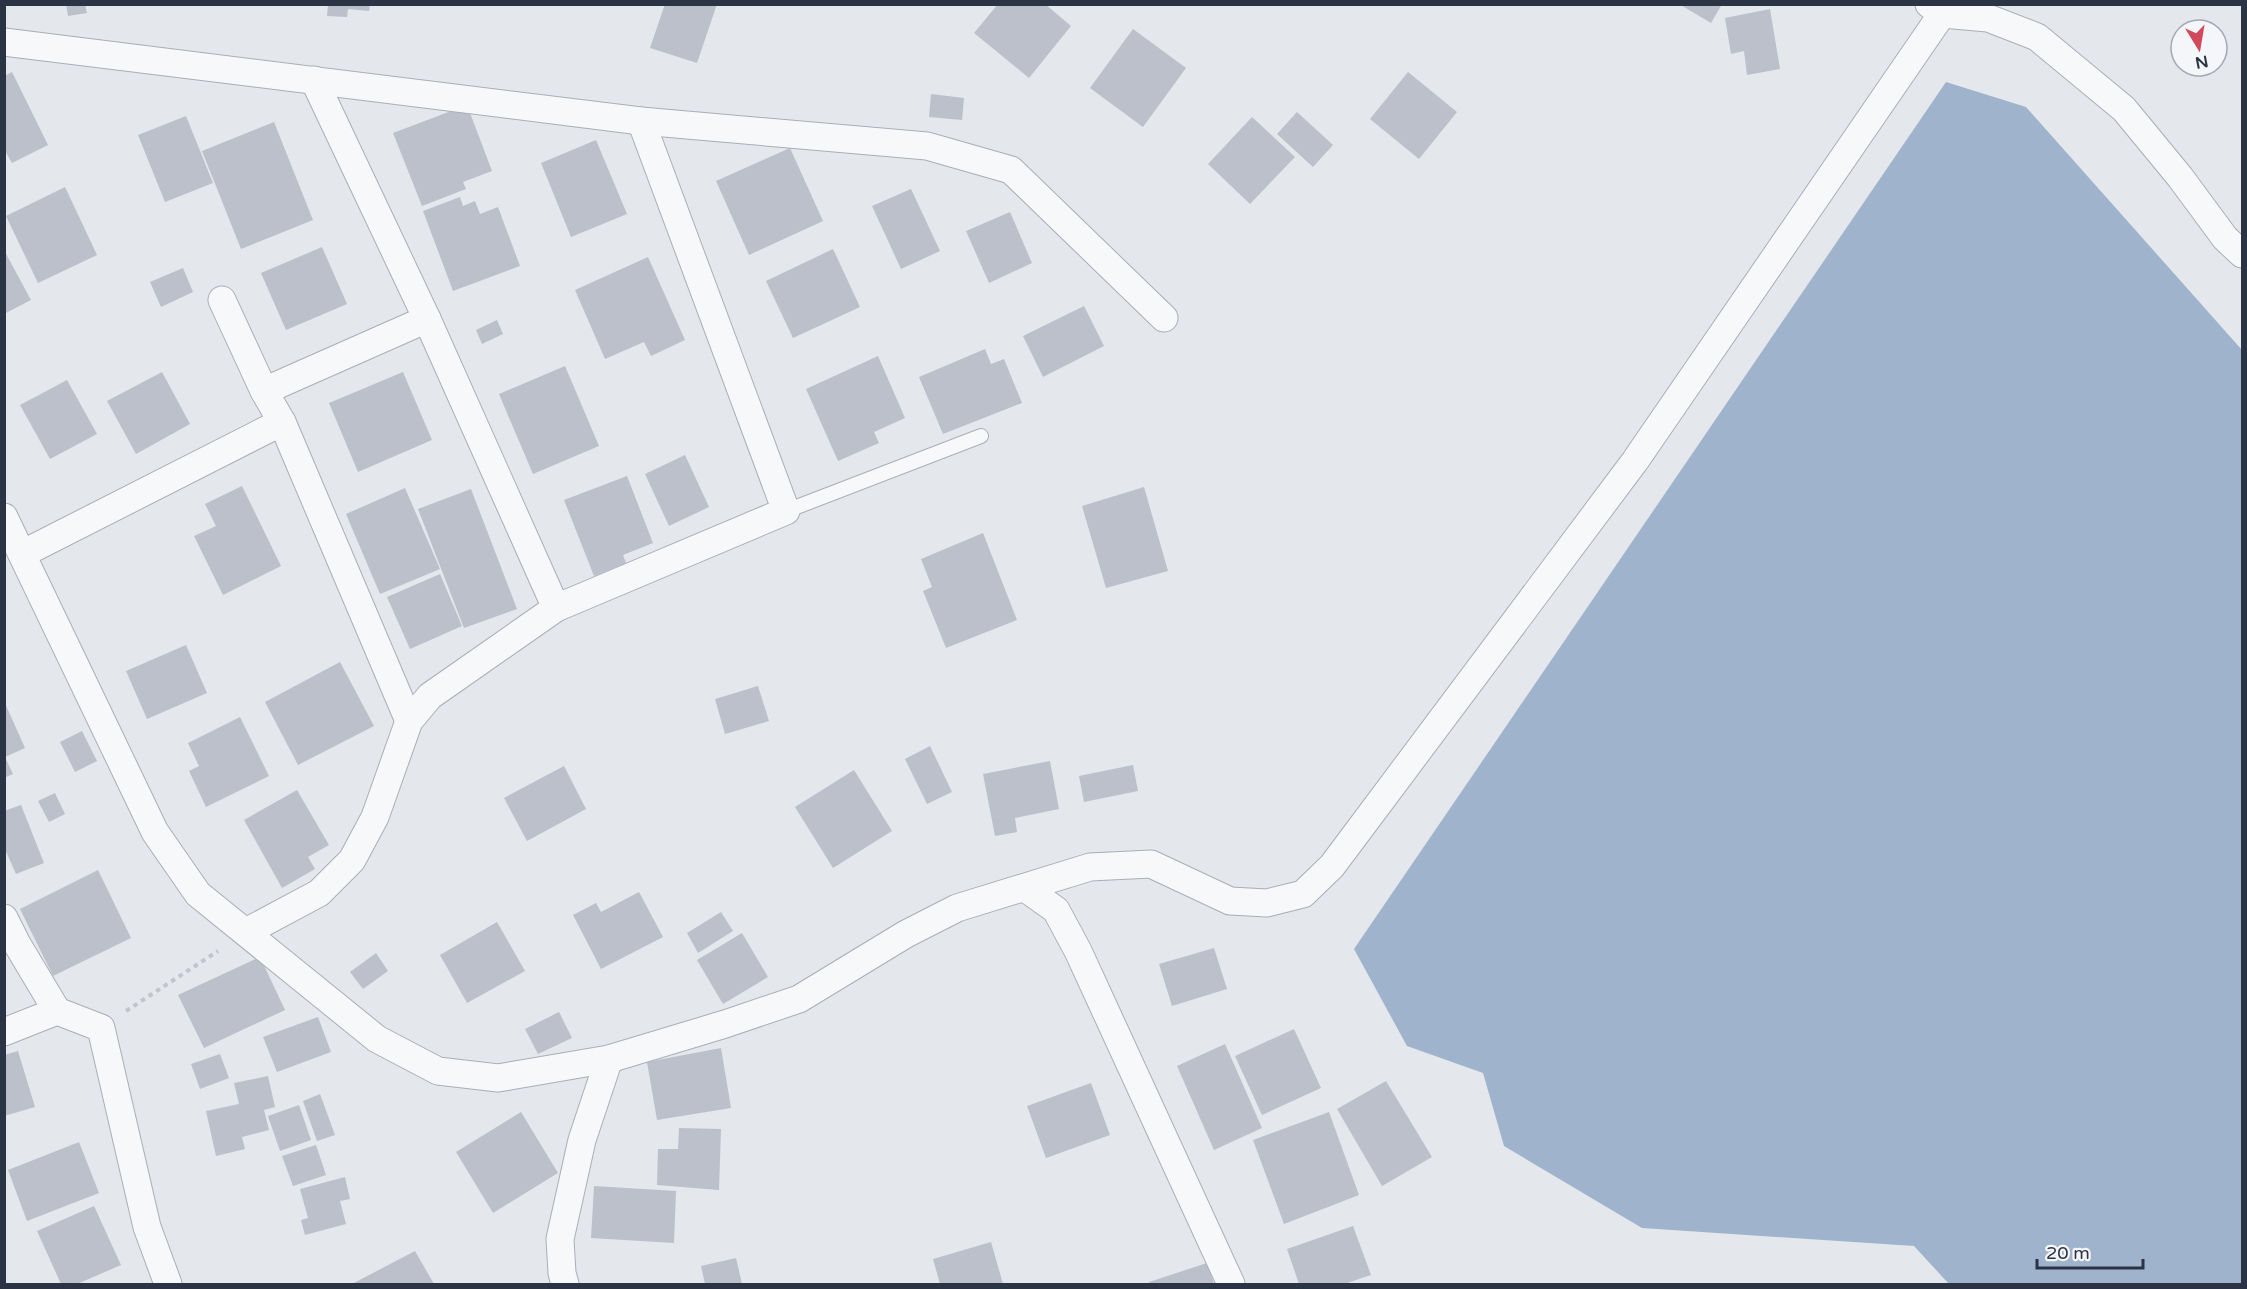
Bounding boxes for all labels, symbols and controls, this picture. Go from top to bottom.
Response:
north arrow [2169,18,2229,78]
text: N [2193,51,2210,73]
scale bar [2037,1232,2144,1270]
text: 20 m [2046,1242,2090,1264]

